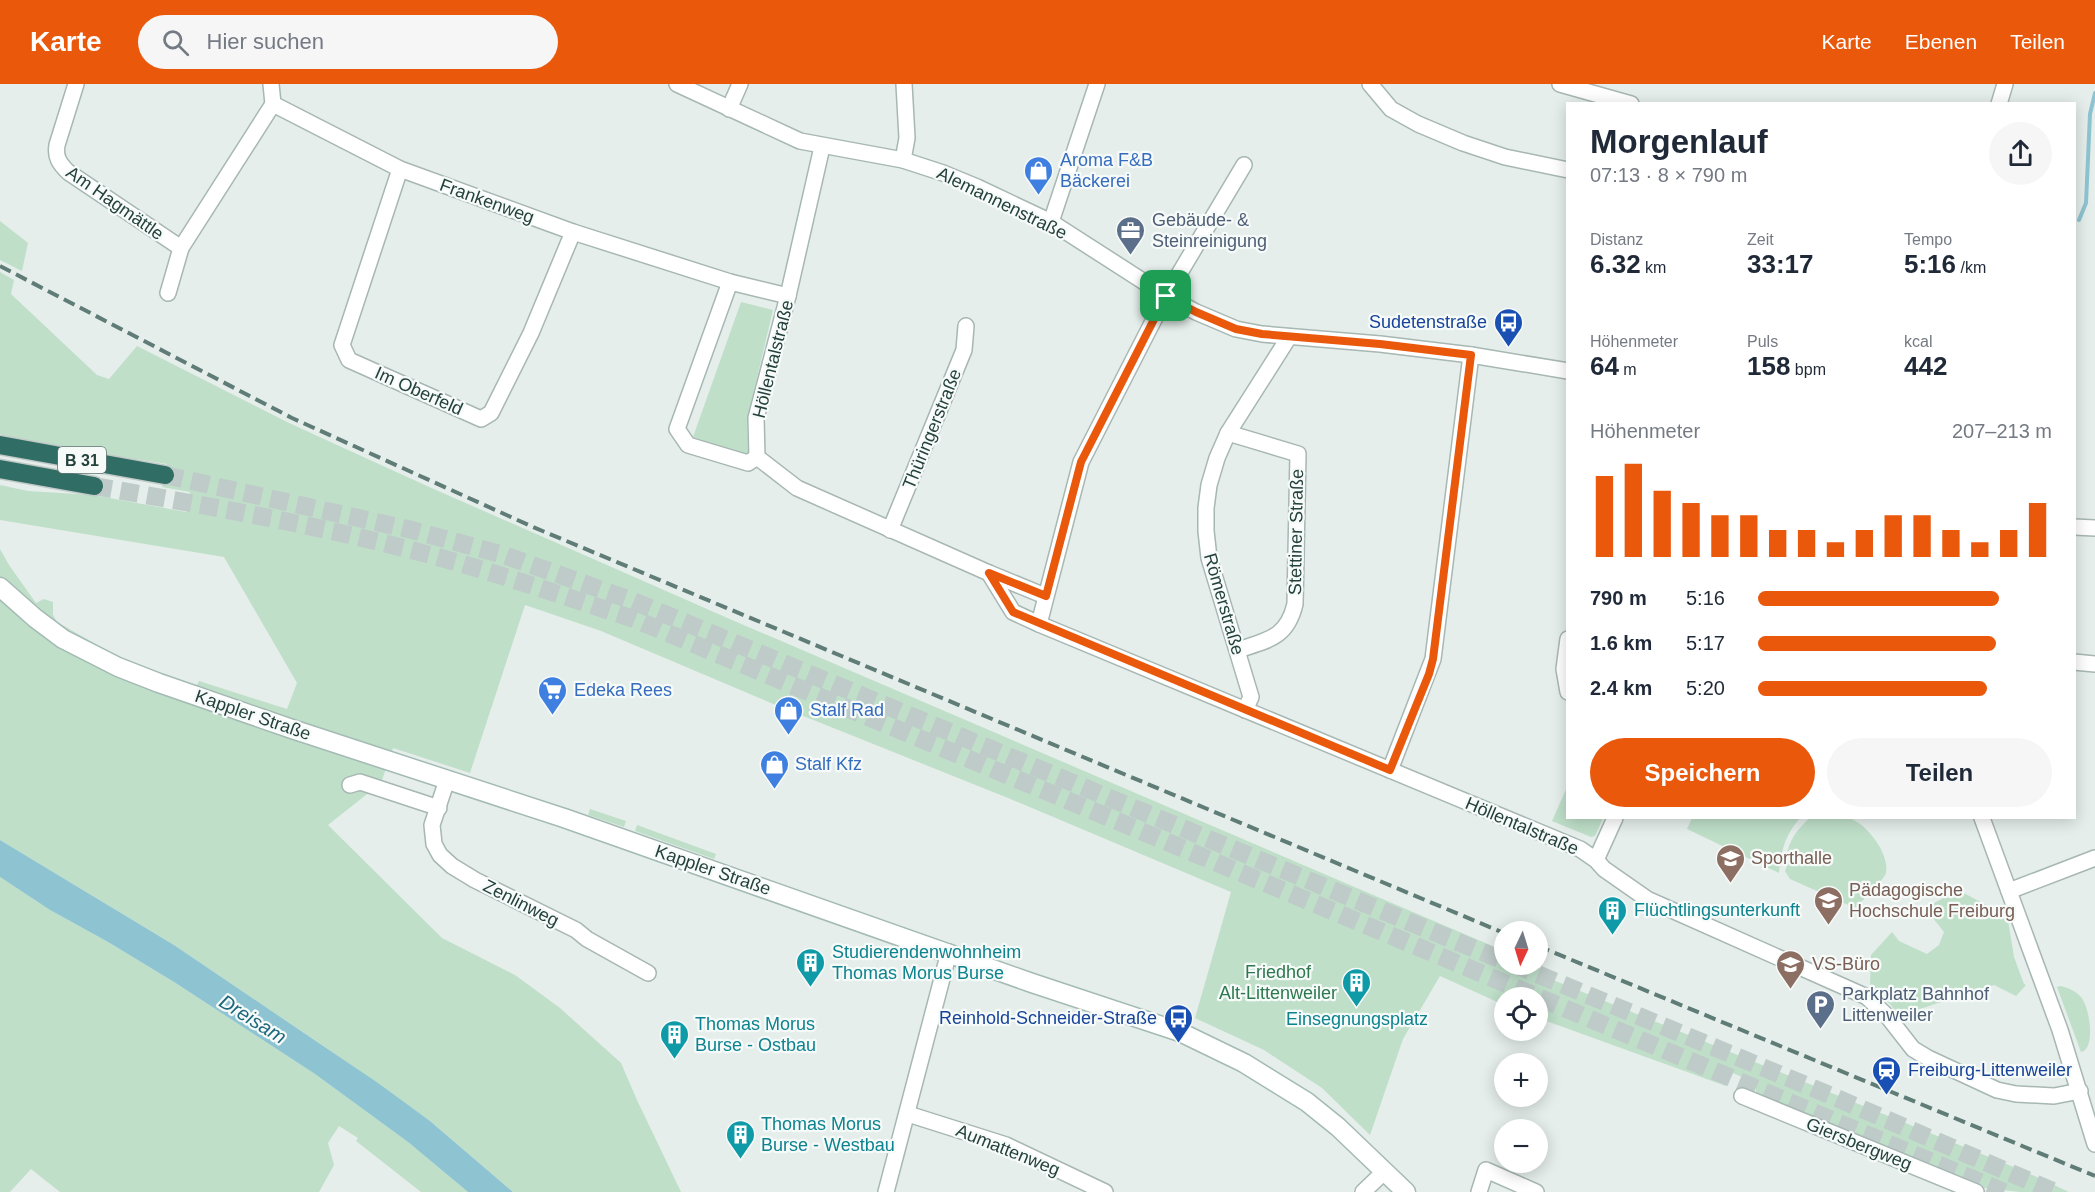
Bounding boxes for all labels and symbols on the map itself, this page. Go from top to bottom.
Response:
place label: Aroma F&B Bäckerei [1060,150,1153,191]
shop icon: Aroma F&B Bäckerei [1023,154,1055,196]
street label: Am Hagmättle [63,162,167,244]
street label: Alemannenstraße [934,163,1070,243]
street label: Frankenweg [437,175,537,227]
place label: Gebäude- & Steinreinigung [1152,210,1267,251]
office icon: Gebäude- & Steinreinigung [1115,214,1147,256]
pin [1140,270,1191,321]
street label: Höllentalstraße [749,298,797,420]
bus stop icon: Sudetenstraße [1492,306,1524,348]
place label: Sudetenstraße [1369,312,1487,332]
street label: Im Oberfeld [372,363,466,419]
street label: Thüringerstraße [899,366,965,492]
road number: B 31 [58,447,106,473]
street label: Stettiner Straße [1285,469,1307,595]
street label: Römerstraße [1200,551,1248,657]
supermarket icon: Edeka Rees [537,674,569,716]
place label: Edeka Rees [574,680,672,700]
street label: Kappler Straße [193,686,313,744]
shop icon: Stalf Rad [773,694,805,736]
place label: Stalf Rad [810,700,884,720]
shop icon: Stalf Kfz [758,748,790,790]
place label: Stalf Kfz [795,754,862,774]
street label: Höllentalstraße [1462,793,1582,859]
street label: Kappler Straße [653,841,773,899]
school or university icon: Sporthalle [1714,842,1746,884]
place label: Sporthalle [1751,848,1832,868]
street label: Zenlinweg [480,875,562,931]
place label: Pädagogische Hochschule Freiburg [1849,880,2015,921]
school or university icon: Pädagogische Hochschule Freiburg [1812,884,1844,926]
building icon: Flüchtlingsunterkunft [1597,894,1629,936]
place label: Flüchtlingsunterkunft [1634,900,1800,920]
north arrow [1494,921,1548,975]
place label: Studierendenwohnheim Thomas Morus Burse [832,942,1021,983]
building icon: Studierendenwohnheim Thomas Morus Burse [795,946,827,988]
school or university icon: VS-Büro [1775,948,1807,990]
place label: VS-Büro [1812,954,1880,974]
park label: Friedhof Alt-Littenweiler [1219,962,1337,1003]
building icon: Einsegnungsplatz [1341,966,1373,1008]
place label: Parkplatz Bahnhof Littenweiler [1842,984,1990,1025]
parking icon: Parkplatz Bahnhof Littenweiler [1805,988,1837,1030]
water label: Dreisam [216,990,290,1048]
bus stop icon: Reinhold-Schneider-Straße [1162,1002,1194,1044]
place label: Reinhold-Schneider-Straße [939,1008,1157,1028]
place label: Einsegnungsplatz [1286,1009,1428,1029]
place label: Thomas Morus Burse - Ostbau [695,1014,816,1055]
building icon: Thomas Morus Burse - Ostbau [658,1018,690,1060]
station icon: Freiburg-Littenweiler [1871,1054,1903,1096]
place label: Freiburg-Littenweiler [1908,1060,2072,1080]
place label: Thomas Morus Burse - Westbau [761,1114,895,1155]
street label: Giersbergweg [1803,1114,1915,1174]
building icon: Thomas Morus Burse - Westbau [724,1118,756,1160]
street label: Aumattenweg [953,1120,1063,1180]

